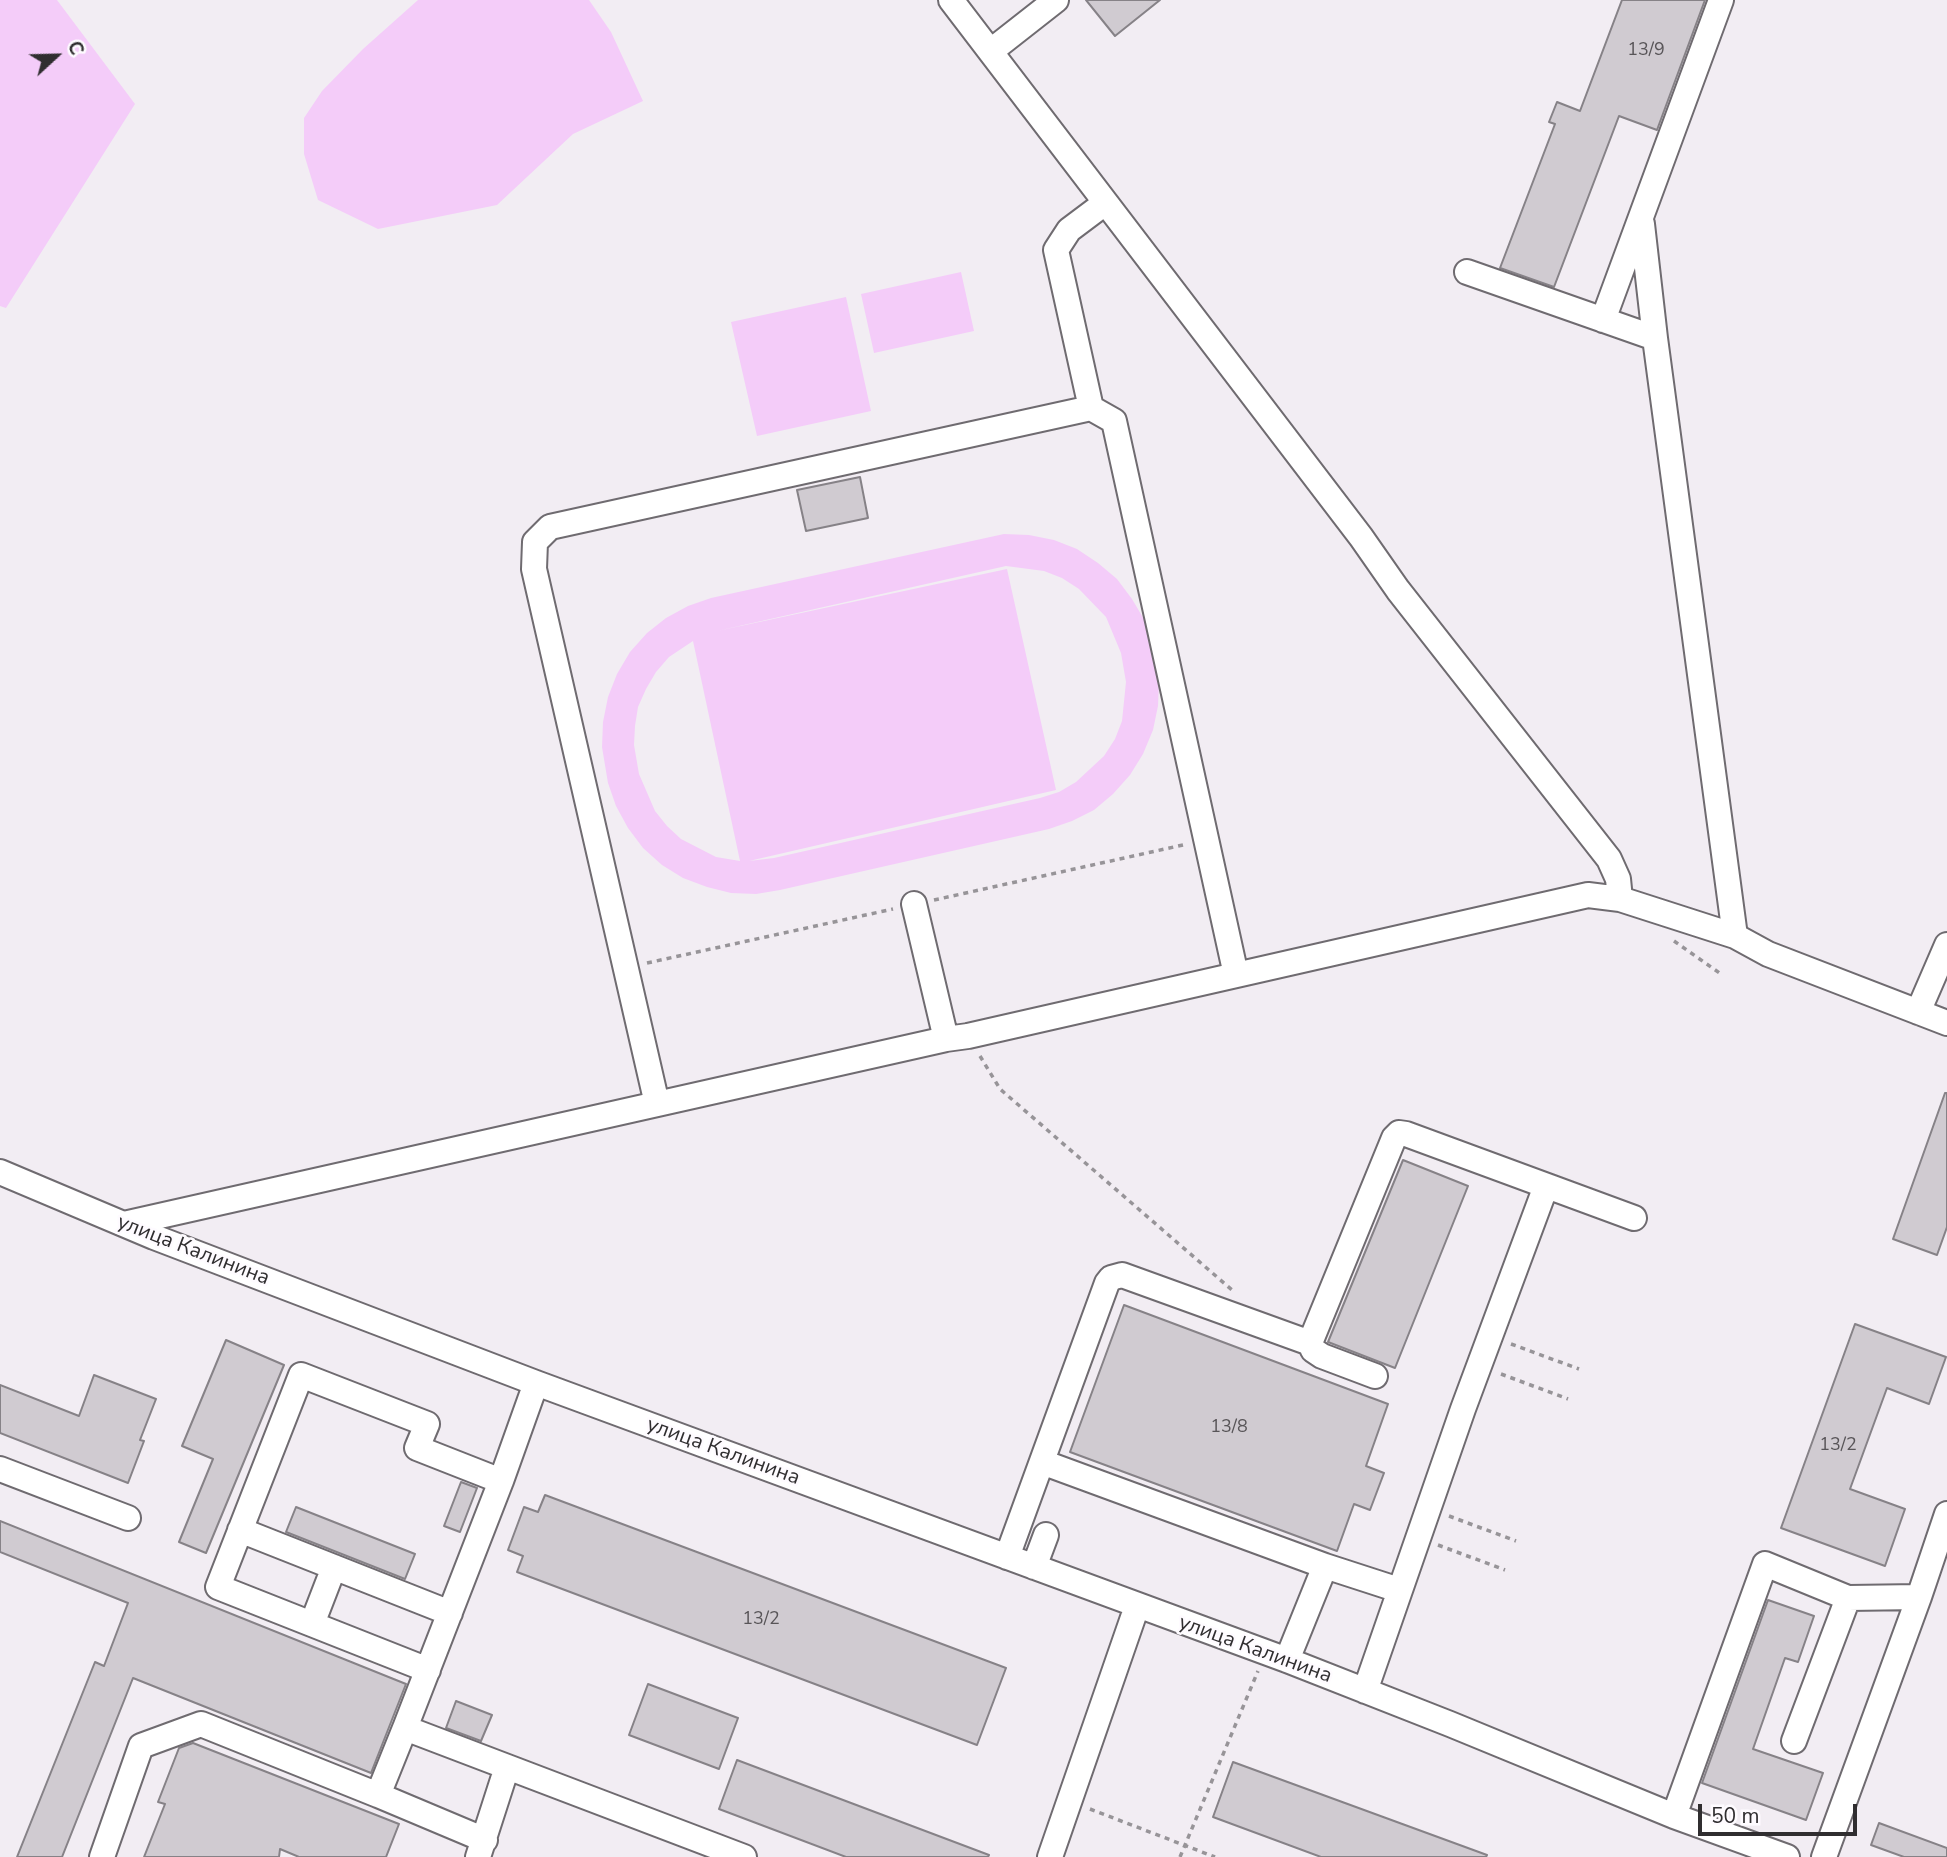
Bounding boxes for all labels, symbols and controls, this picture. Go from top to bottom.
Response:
north arrow [21,21,91,91]
text: С [61,37,90,59]
house number: 13/9 [1627,40,1665,62]
street label: улица Калинина [113,1210,273,1292]
street label: улица Калинина [643,1413,803,1491]
house number: 13/8 [1210,1417,1248,1439]
house number: 13/2 [1819,1435,1857,1457]
house number: 13/2 [742,1609,780,1631]
street label: улица Калинина [1175,1611,1335,1689]
scale bar [1702,1790,1861,1834]
text: 50 m [1711,1802,1760,1830]

